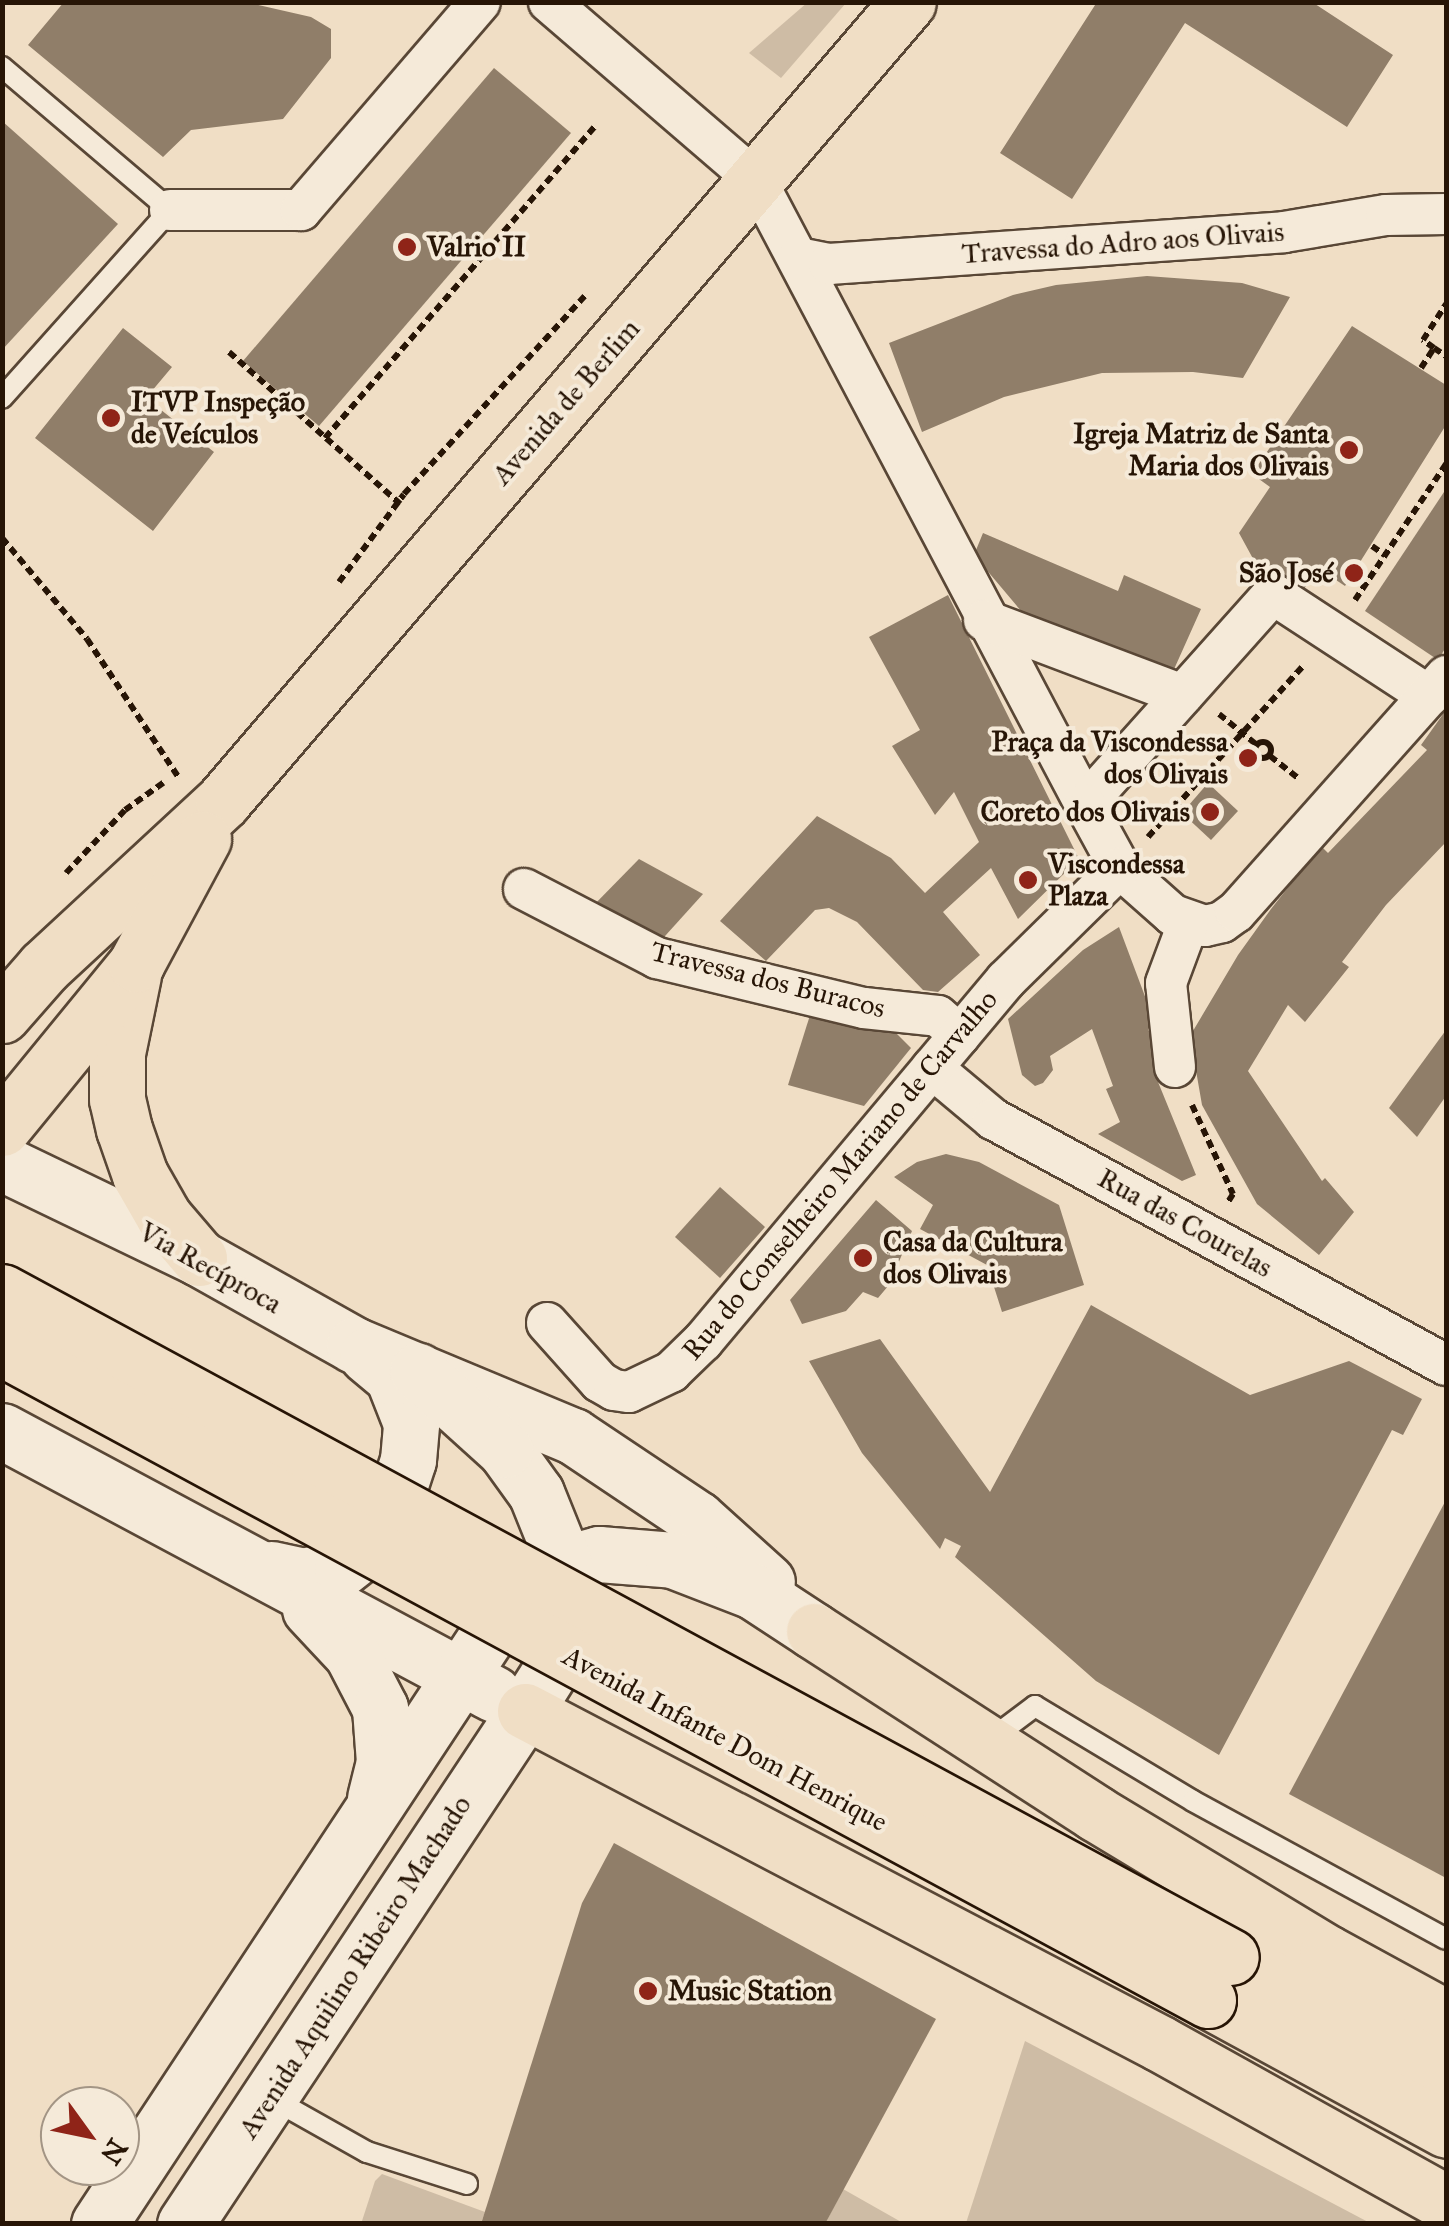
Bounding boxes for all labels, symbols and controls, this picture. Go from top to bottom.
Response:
street label: Travessa do Adro aos Olivais [961,215,1285,271]
place label: Valrio II [427,230,526,264]
marker: Valrio II [396,236,418,258]
street label: Avenida de Berlim [485,312,647,492]
place label: ITVP Inspeção de Veículos [131,385,305,451]
marker: ITVP Inspeção de Veículos [100,407,122,429]
place label: Igreja Matriz de Santa Maria dos Olivais [1073,417,1329,483]
marker: Igreja Matriz de Santa Maria dos Olivais [1338,439,1360,461]
place label: São José [1239,556,1334,590]
marker: São José [1343,562,1365,584]
place label: Praça da Viscondessa dos Olivais [992,725,1228,791]
marker: Praça da Viscondessa dos Olivais [1237,747,1259,769]
place label: Coreto dos Olivais [980,795,1190,829]
marker: Coreto dos Olivais [1199,801,1221,823]
place label: Viscondessa Plaza [1048,847,1185,913]
marker: Viscondessa Plaza [1017,869,1039,891]
street label: Travessa dos Buracos [647,935,889,1025]
street label: Rua do Conselheiro Mariano de Carvalho [675,983,1005,1367]
street label: Rua das Courelas [1092,1161,1278,1285]
street label: Via Recíproca [133,1215,287,1321]
place label: Casa da Cultura dos Olivais [883,1225,1063,1291]
marker: Casa da Cultura dos Olivais [852,1247,874,1269]
street label: Avenida Infante Dom Henrique [557,1639,893,1839]
street label: Avenida Aquilino Ribeiro Machado [232,1789,478,2145]
place label: Music Station [668,1974,832,2008]
marker: Music Station [637,1980,659,2002]
north arrow [40,2086,140,2186]
text: N [93,2132,135,2171]

